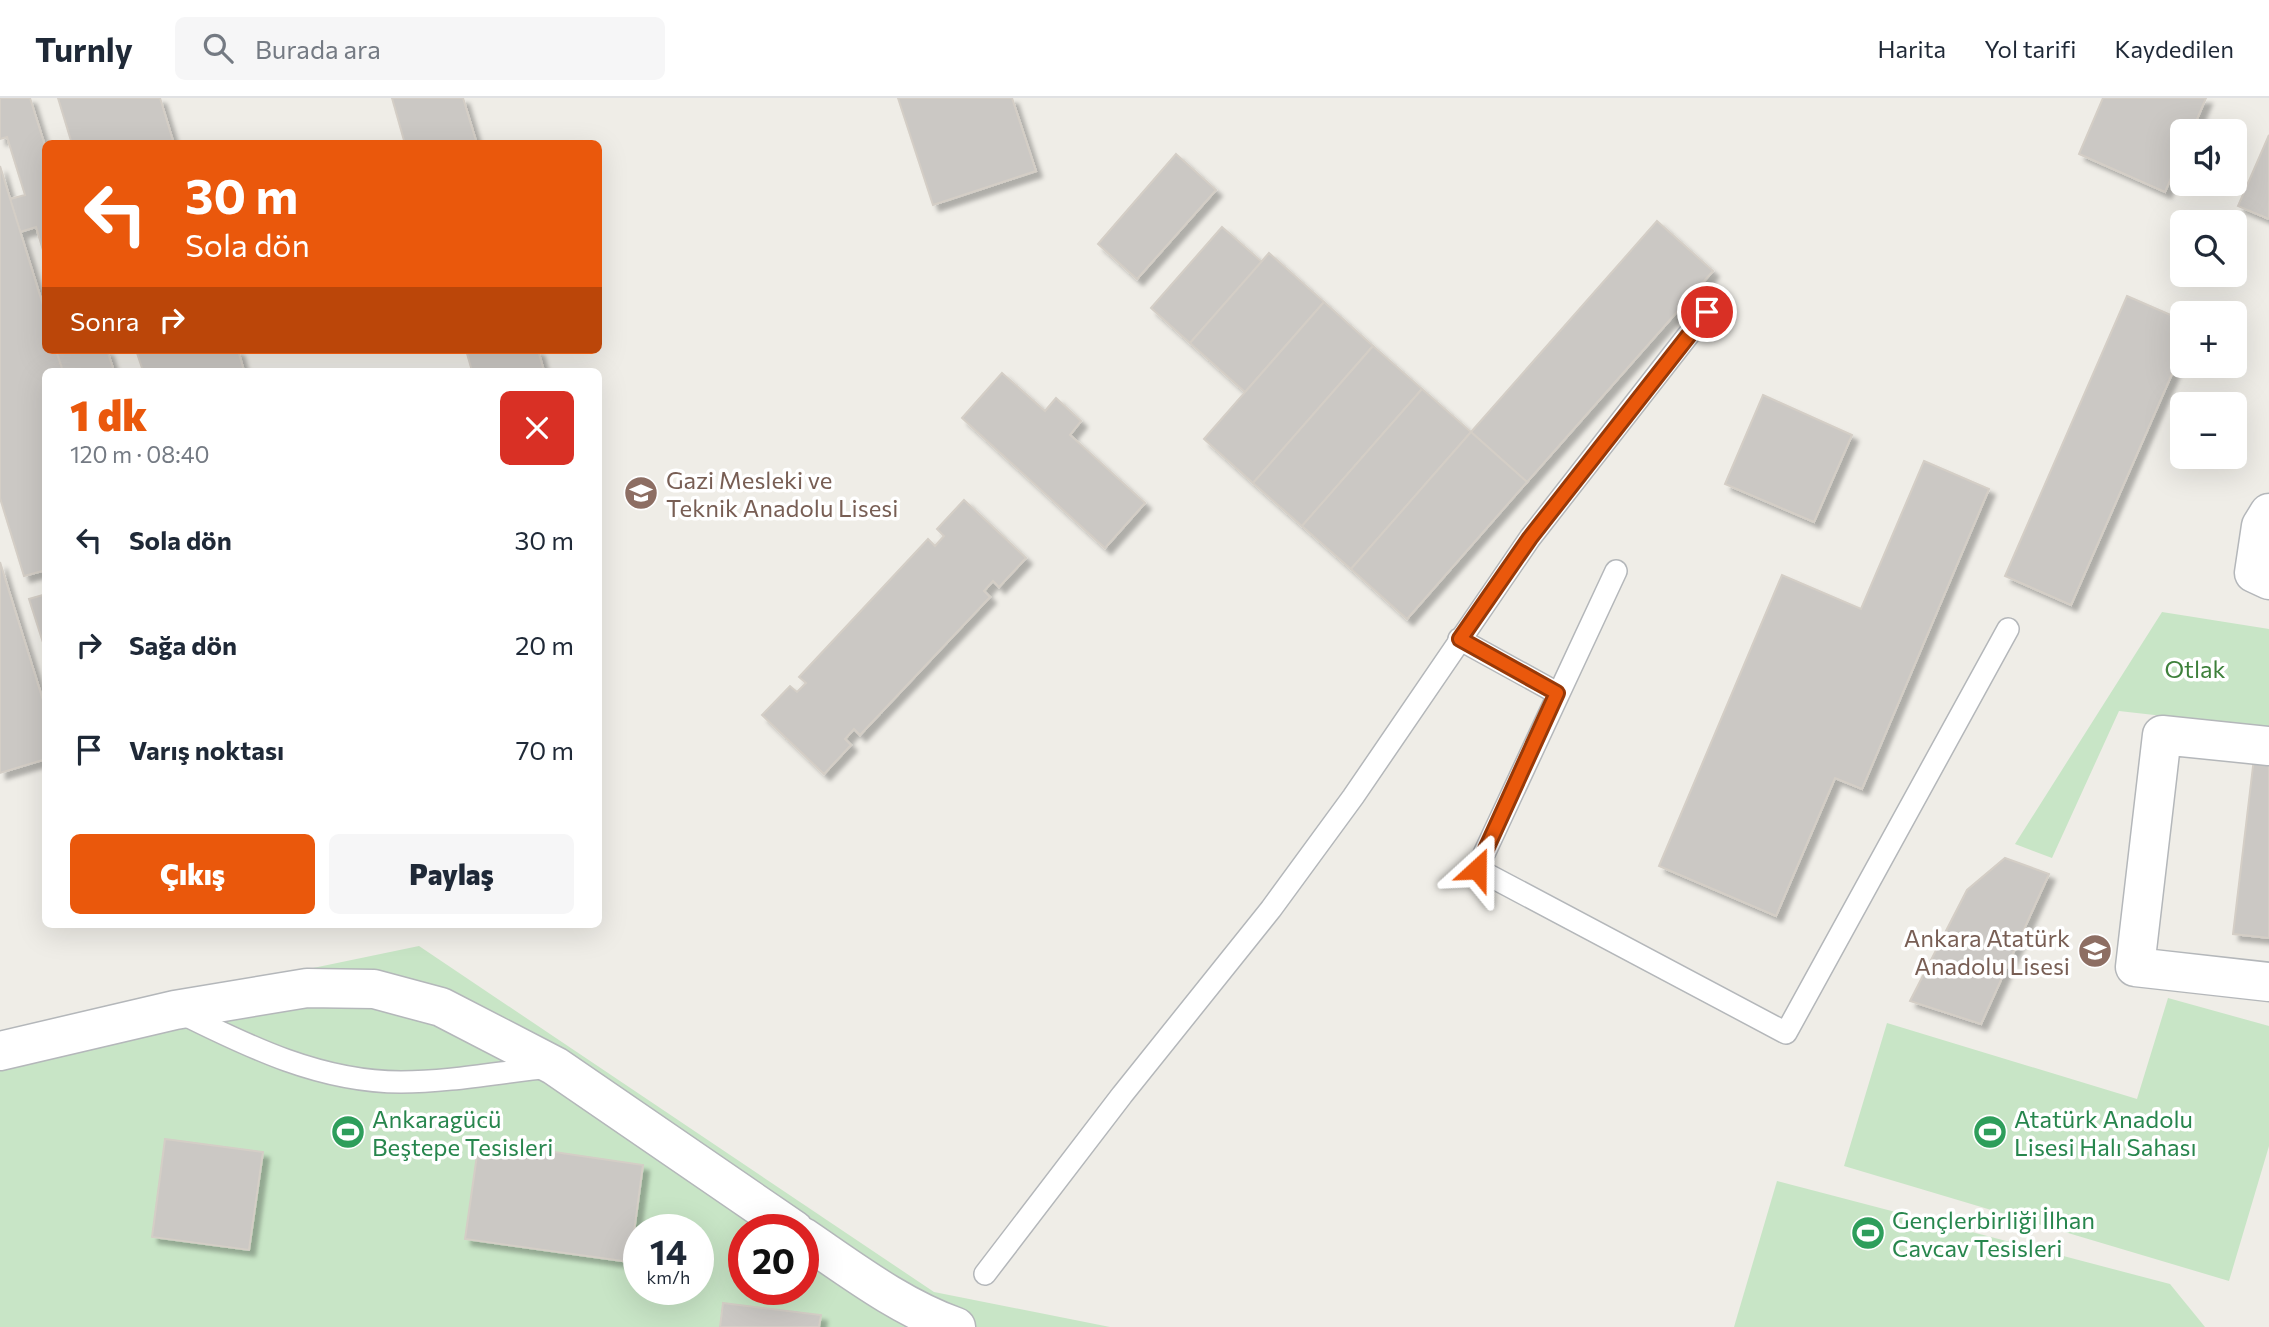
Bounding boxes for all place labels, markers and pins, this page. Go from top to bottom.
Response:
pin [1677,282,1737,342]
place label: Gazi Mesleki ve Teknik Anadolu Lisesi [666,465,898,522]
school or university icon: Gazi Mesleki ve Teknik Anadolu Lisesi [622,474,660,512]
place label: Ankara Atatürk Anadolu Lisesi [1904,923,2070,980]
school or university icon: Ankara Atatürk Anadolu Lisesi [2076,932,2114,970]
place label: Ankaragücü Beştepe Tesisleri [372,1104,554,1161]
place label: Atatürk Anadolu Lisesi Halı Sahası [2014,1104,2197,1161]
sports icon: Ankaragücü Beştepe Tesisleri [329,1113,367,1151]
sports icon: Atatürk Anadolu Lisesi Halı Sahası [1971,1113,2009,1151]
place label: Gençlerbirliği İlhan Cavcav Tesisleri [1892,1205,2095,1262]
sports icon: Gençlerbirliği İlhan Cavcav Tesisleri [1849,1214,1887,1252]

